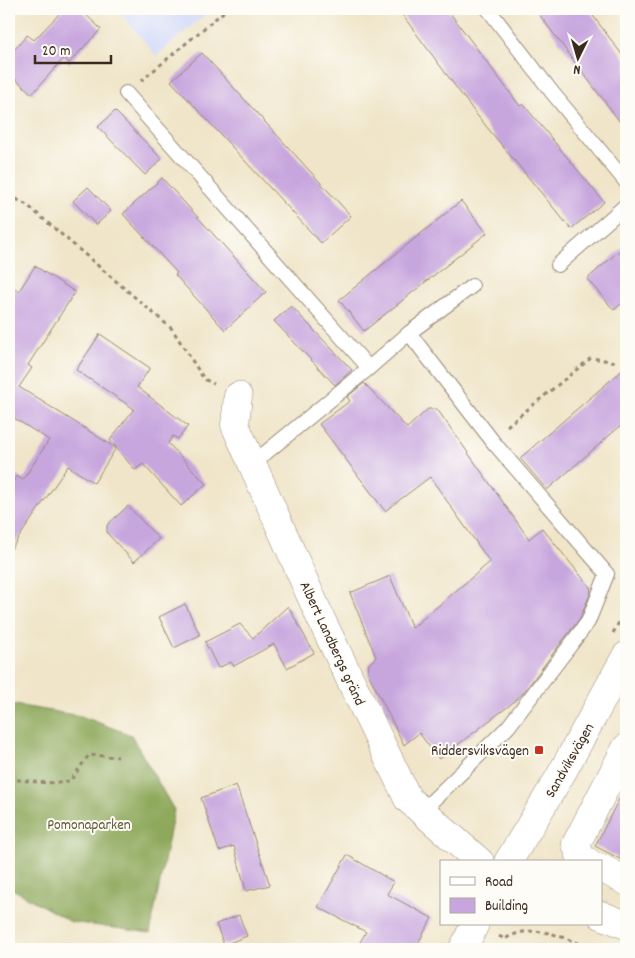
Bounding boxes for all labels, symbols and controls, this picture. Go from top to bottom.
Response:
scale bar [35,32,111,64]
north arrow [552,32,602,82]
text: 20 m [42,41,70,63]
text: N [573,59,581,79]
street label: Albert Landbergs gränd [293,578,370,710]
street label: Sandviksvägen [540,720,601,802]
place label: Riddersviksvägen [431,741,529,763]
marker: Riddersviksvägen [533,744,545,756]
park label: Pomonaparken [47,815,131,837]
legend [440,860,602,926]
text: Road [485,872,513,894]
text: Building [485,896,528,918]

